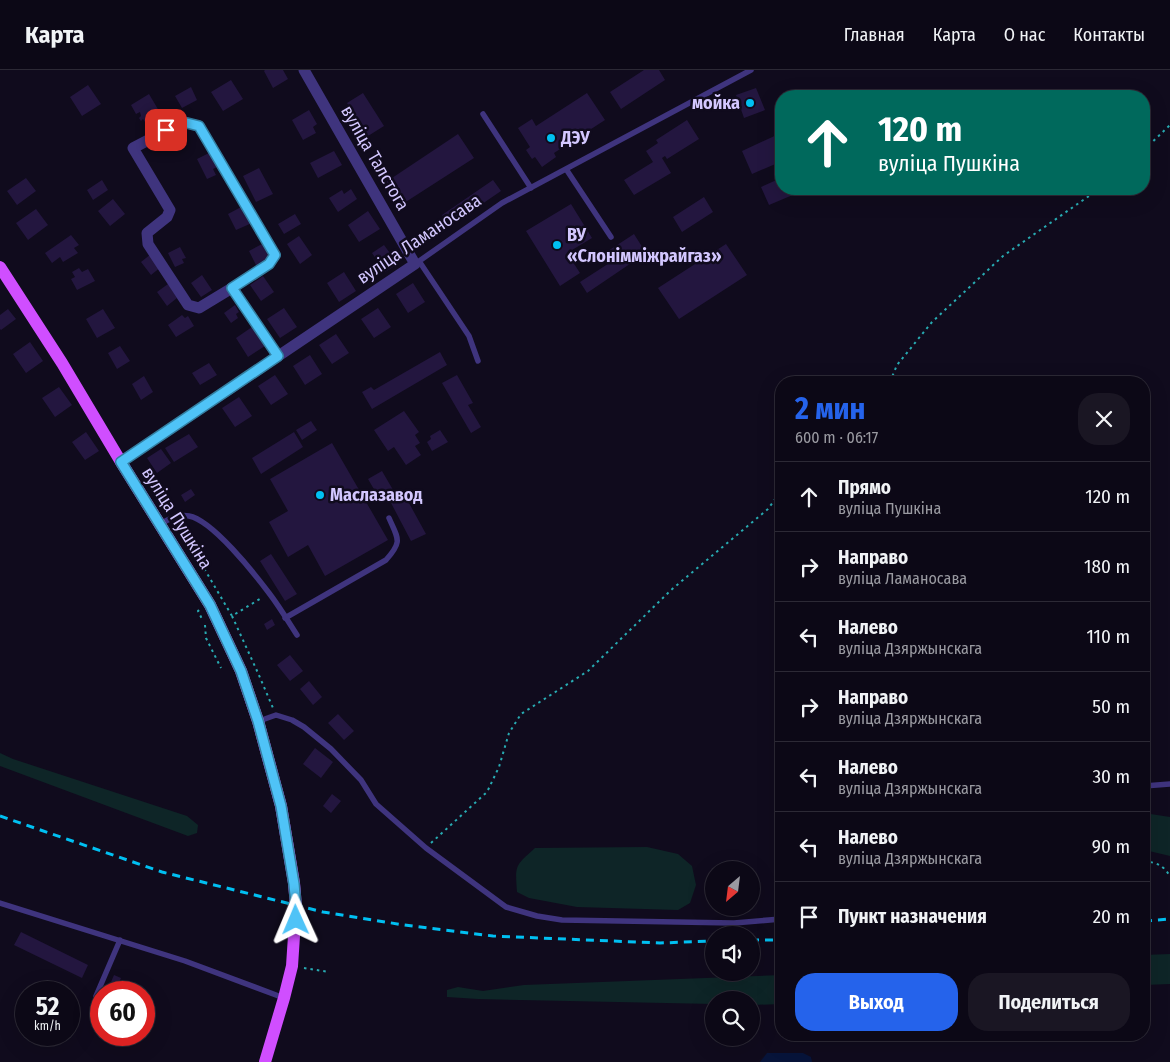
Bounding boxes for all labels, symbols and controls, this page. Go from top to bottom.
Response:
text: Карта [25,21,84,49]
text: Главная [844,24,905,46]
text: Карта [933,24,976,46]
text: О нас [1004,24,1045,46]
text: Контакты [1073,24,1145,46]
place label: мойка [692,92,740,114]
marker: мойка [744,97,756,109]
street label: вуліца Талстога [336,102,414,215]
text: 120 m [878,108,962,150]
pin [145,109,187,151]
icon: ahead [795,110,860,175]
icon: arrive [152,116,180,144]
place label: ДЭУ [560,127,590,149]
marker: ДЭУ [545,132,557,144]
text: вуліца Пушкіна [878,150,1020,177]
street label: вуліца Ламаносава [353,189,486,289]
place label: ВУ «Слонімміжрайгаз» [567,224,721,267]
marker: ВУ «Слонімміжрайгаз» [551,239,563,251]
text: 2 мин [795,391,866,427]
button: close [1078,393,1130,445]
text: 600 m · 06:17 [795,428,878,447]
street label: вуліца Пушкіна [137,463,217,573]
text: Прямо [838,476,891,499]
icon: ahead [795,483,823,511]
place label: Маслазавод [330,484,422,506]
text: 120 m [1085,485,1130,508]
marker: Маслазавод [314,489,326,501]
text: вуліца Пушкіна [838,499,941,518]
text: Направо [838,546,908,569]
icon: right [795,553,823,581]
text: 180 m [1084,555,1130,578]
text: вуліца Ламаносава [838,569,967,588]
text: Налево [838,616,898,639]
icon: left [795,623,823,651]
text: 110 m [1086,625,1130,648]
text: вуліца Дзяржынскага [838,639,982,658]
text: Направо [838,686,908,709]
icon: right [795,693,823,721]
text: 50 m [1092,695,1130,718]
text: вуліца Дзяржынскага [838,709,982,728]
text: Налево [838,756,898,779]
icon: left [795,763,823,791]
text: 30 m [1092,765,1130,788]
text: вуліца Дзяржынскага [838,779,982,798]
text: Налево [838,826,898,849]
icon: left [795,833,823,861]
text: 90 m [1092,835,1130,858]
text: вуліца Дзяржынскага [838,849,982,868]
north arrow [705,861,760,916]
map controls [705,861,760,1046]
position arrow [269,893,321,945]
icon: arrive [795,903,823,931]
text: Пункт назначения [838,905,987,928]
text: 20 m [1093,905,1130,928]
button: sound [705,926,760,981]
button: Выход [795,973,958,1031]
button: Поделиться [968,973,1130,1031]
speed limit sign: 60 [90,981,155,1046]
button: search [705,991,760,1046]
text: 52 [36,992,59,1022]
text: km/h [34,1019,61,1033]

